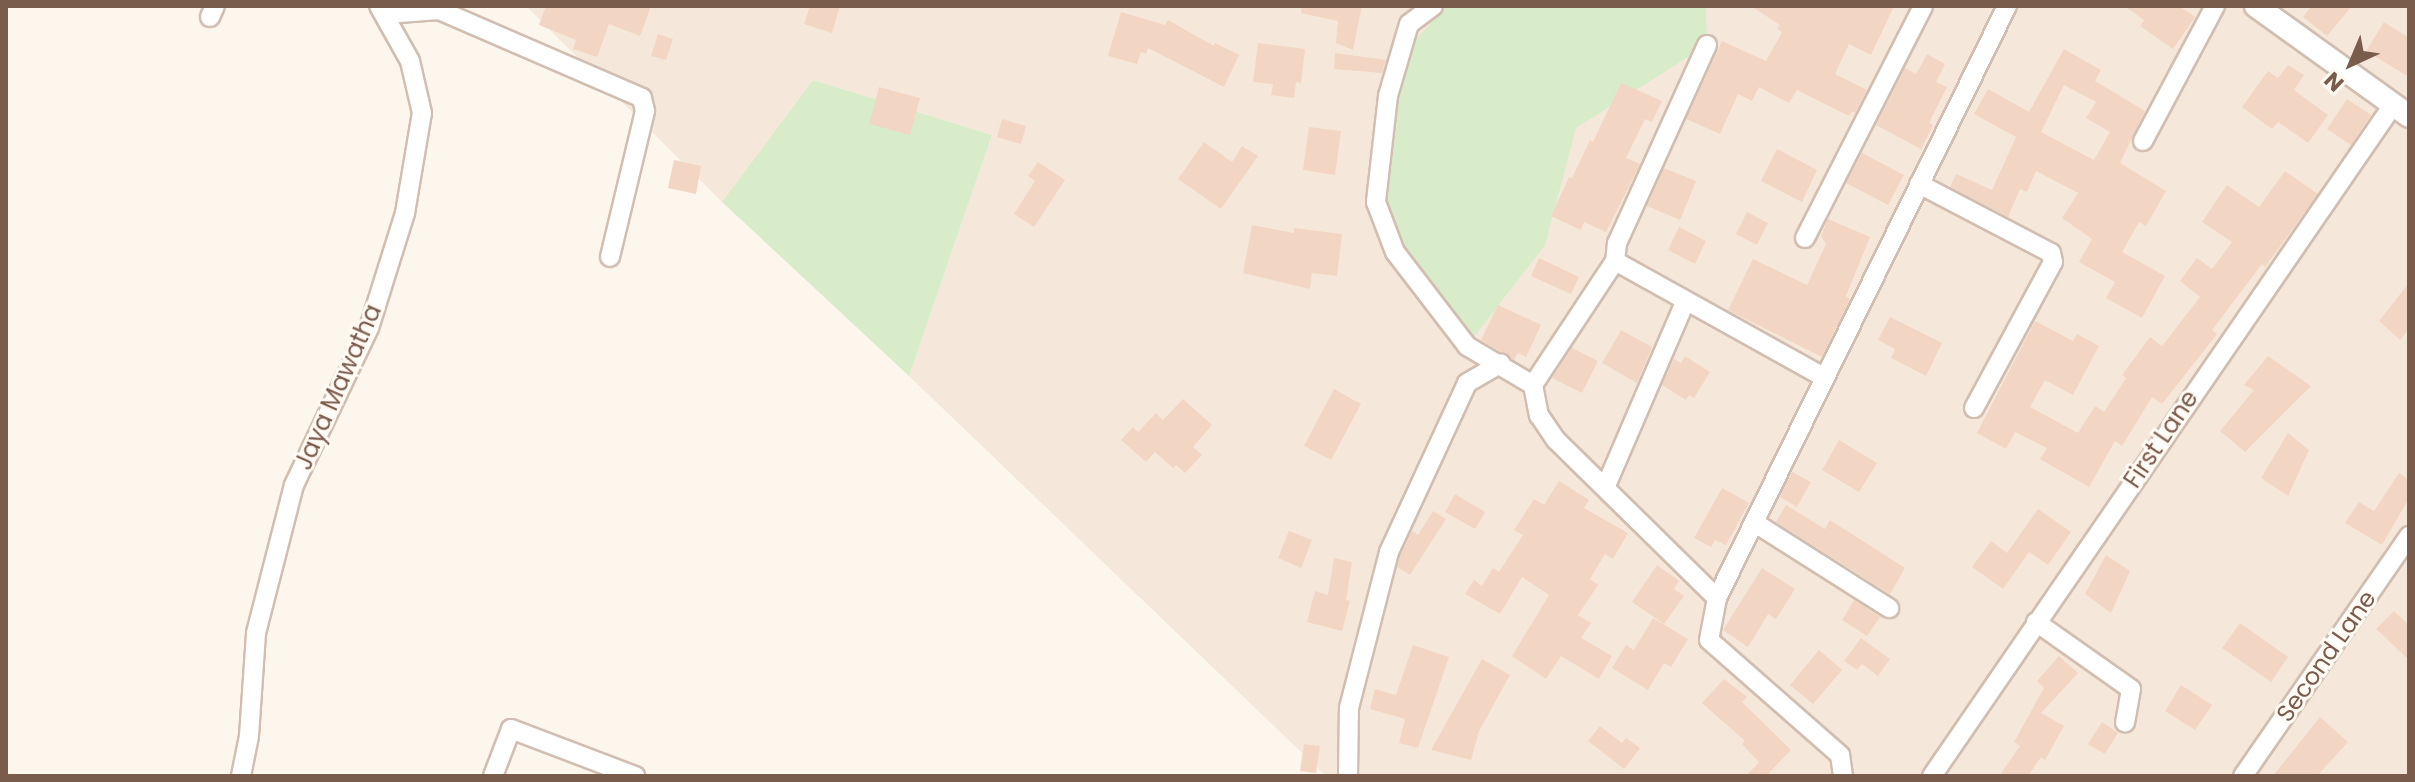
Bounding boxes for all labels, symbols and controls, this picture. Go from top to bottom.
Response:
north arrow [2311,24,2391,104]
text: N [2317,65,2351,99]
street label: Jaya Mawatha [289,300,387,474]
street label: First Lane [2118,385,2204,493]
street label: Second Lane [2270,585,2382,727]

